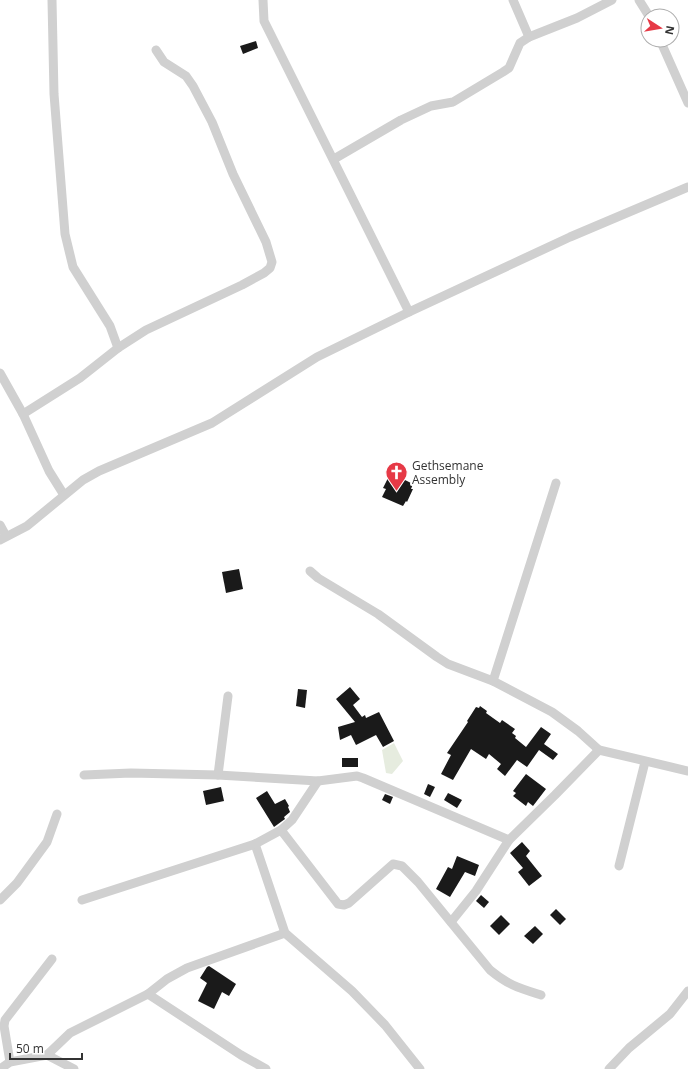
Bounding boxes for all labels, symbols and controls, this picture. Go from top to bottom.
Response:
north arrow [640,8,680,48]
text: N [662,24,679,36]
place label: Gethsemane Assembly [412,457,484,488]
church icon: Gethsemane Assembly [384,460,410,493]
scale bar [10,1035,82,1061]
text: 50 m [16,1040,44,1057]

